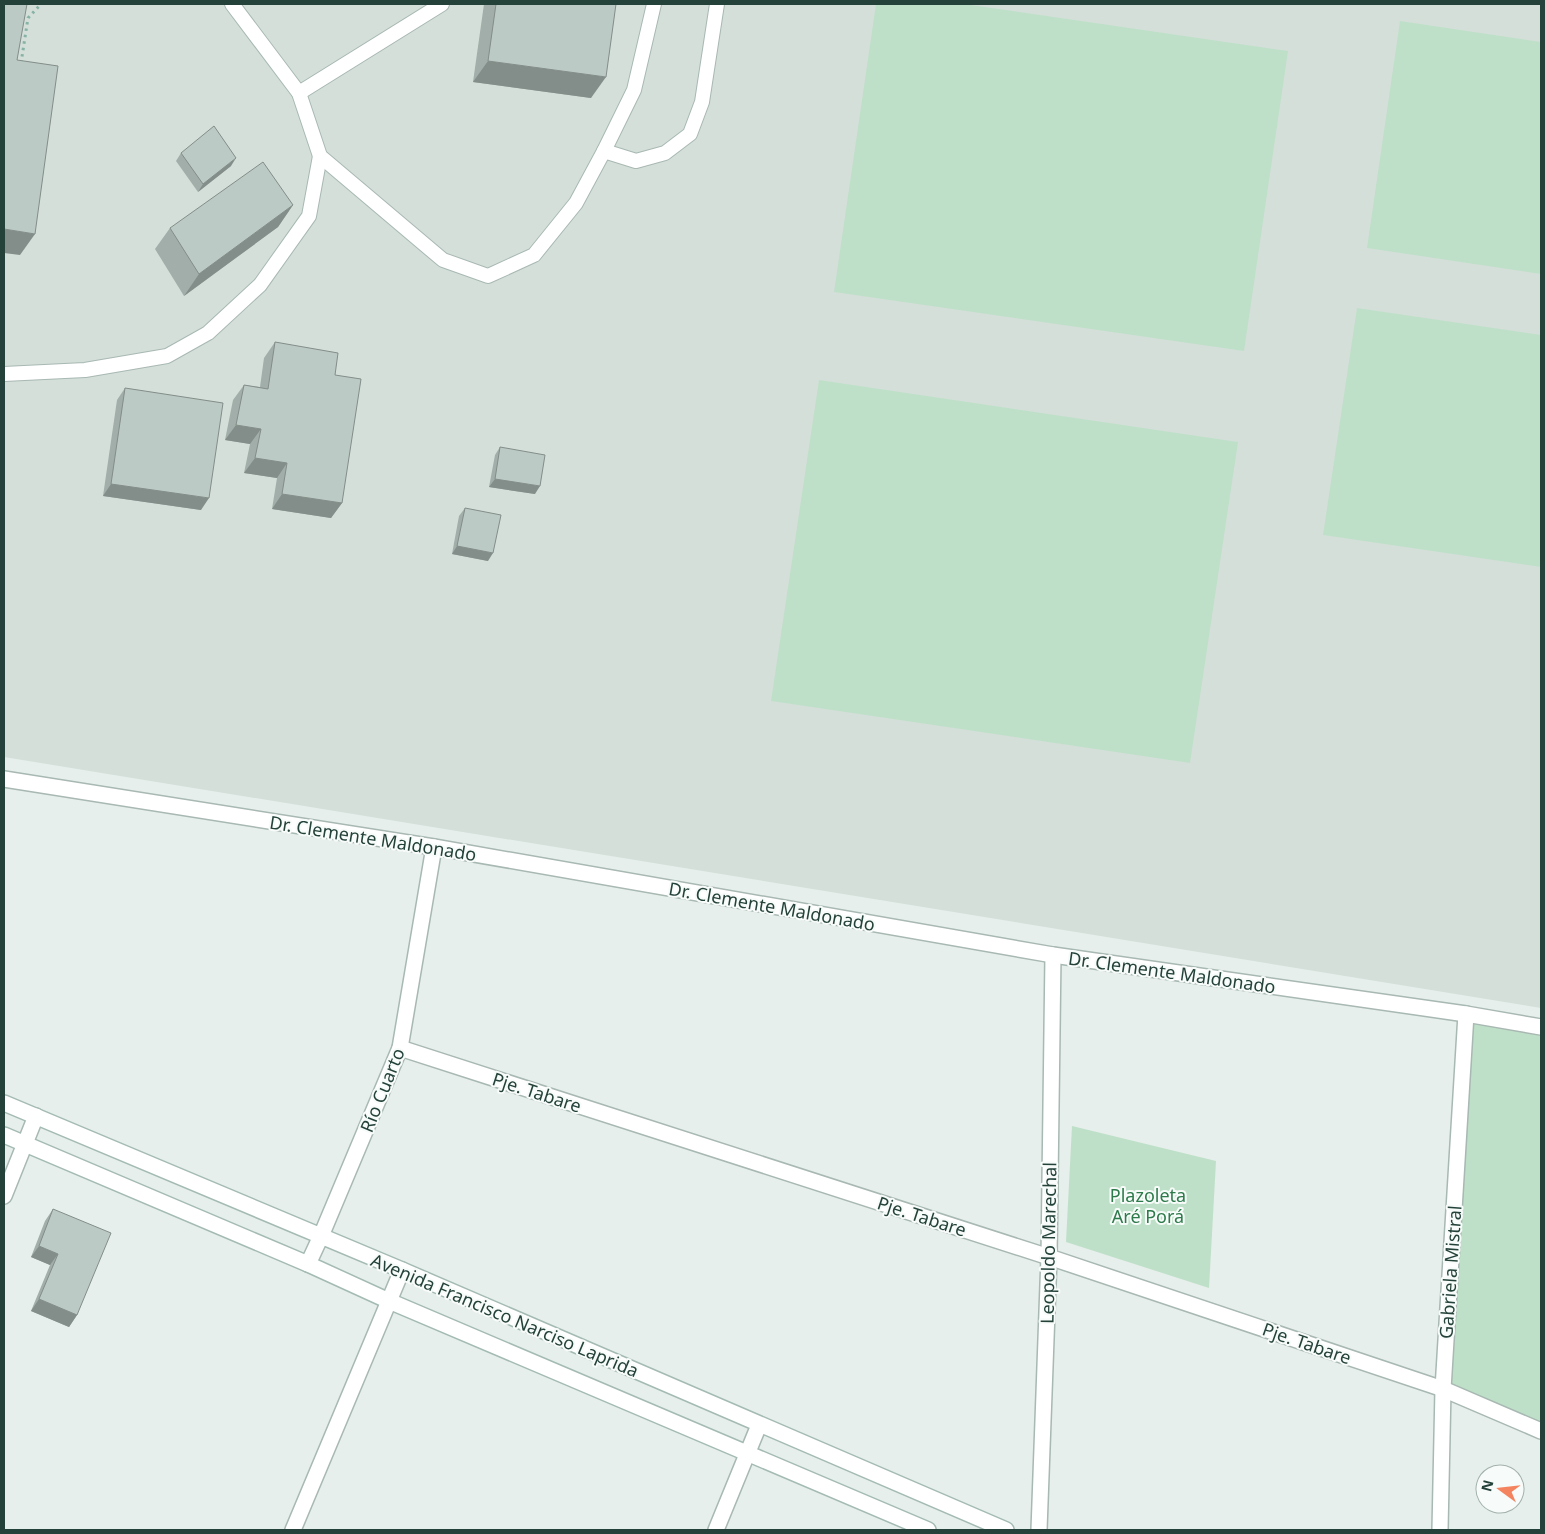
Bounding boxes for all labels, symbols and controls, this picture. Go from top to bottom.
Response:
street label: Dr. Clemente Maldonado [268,810,478,866]
street label: Dr. Clemente Maldonado [667,876,877,936]
street label: Dr. Clemente Maldonado [1067,946,1277,998]
street label: Río Cuarto [354,1044,410,1136]
street label: Pje. Tabare [489,1066,585,1118]
street label: Leopoldo Marechal [1035,1162,1061,1324]
park label: Plazoleta Aré Porá [1110,1183,1186,1228]
street label: Pje. Tabare [874,1190,970,1242]
street label: Gabriela Mistral [1433,1204,1467,1340]
street label: Avenida Francisco Narciso Laprida [368,1248,642,1382]
street label: Pje. Tabare [1259,1317,1355,1369]
north arrow [1475,1464,1525,1514]
text: N [1476,1478,1498,1493]

